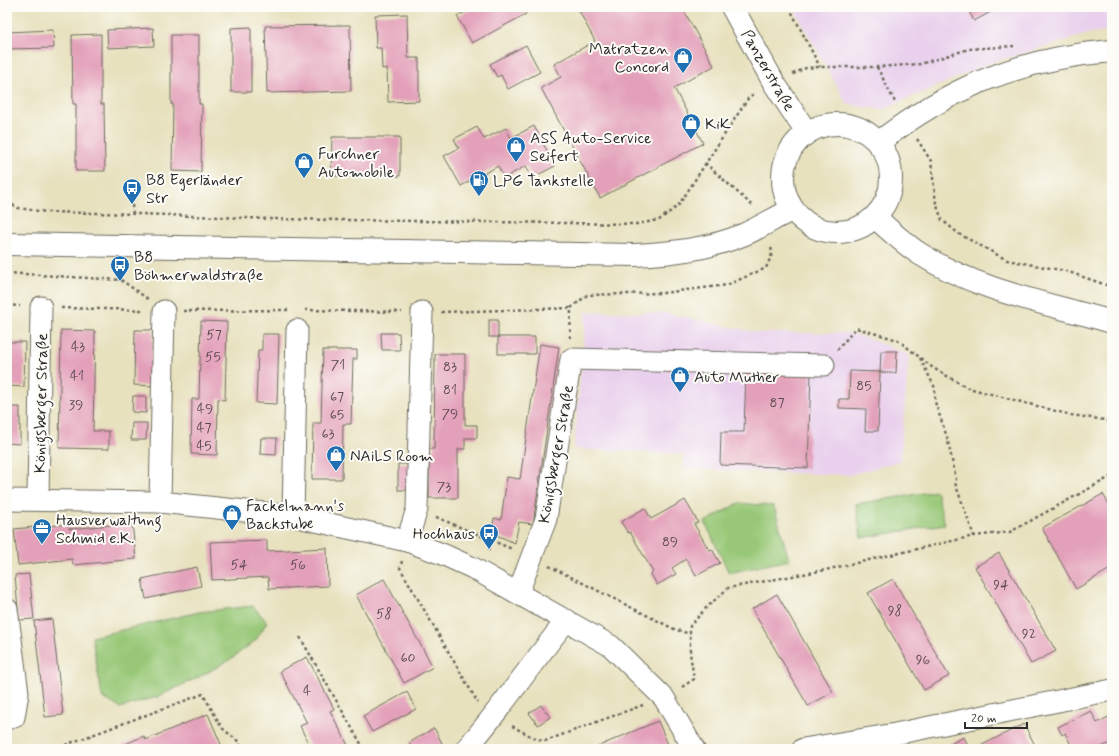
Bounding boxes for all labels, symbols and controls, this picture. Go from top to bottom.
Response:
street label: Panzerstraße [736,26,800,116]
place label: Matratzen Concord [589,39,669,78]
shop icon: Matratzen Concord [672,46,694,74]
shop icon: KiK [680,112,702,140]
place label: KiK [705,114,731,135]
place label: ASS Auto-Service Seifert [530,128,652,167]
shop icon: ASS Auto-Service Seifert [505,135,527,163]
place label: Furchner Automobile [318,144,395,183]
shop icon: Furchner Automobile [293,151,315,179]
fuel station icon: LPG Tankstelle [468,169,490,197]
place label: B8 Egerländer Str [146,170,243,209]
place label: LPG Tankstelle [493,171,594,192]
bus stop icon: B8 Egerländer Str [121,177,143,205]
place label: B8 Böhmerwaldstraße [134,247,263,286]
bus stop icon: B8 Böhmerwaldstraße [109,254,131,282]
house number: 57 [206,326,222,344]
street label: Königsberger Straße [30,333,54,473]
house number: 43 [71,338,85,356]
house number: 55 [205,348,221,366]
house number: 71 [331,356,345,374]
house number: 83 [443,358,457,376]
shop icon: Auto Muther [669,365,691,393]
house number: 41 [70,367,84,385]
place label: Auto Muther [694,367,780,388]
house number: 85 [856,377,872,395]
house number: 81 [443,381,457,399]
street label: Königsberger Straße [534,383,580,525]
house number: 67 [330,388,344,406]
house number: 87 [770,394,784,412]
house number: 39 [69,396,83,414]
house number: 49 [197,400,213,418]
house number: 79 [442,405,458,423]
house number: 65 [330,406,344,424]
house number: 47 [196,419,212,437]
house number: 63 [321,425,335,443]
house number: 45 [196,437,212,455]
shop icon: NAiLS Room [325,444,347,472]
place label: NAiLS Room [350,446,434,467]
house number: 73 [437,478,451,496]
place label: Fackelmann's Backstube [246,496,344,535]
shop icon: Fackelmann's Backstube [221,503,243,531]
place label: Hausverwaltung Schmid e.K. [56,510,162,549]
office icon: Hausverwaltung Schmid e.K. [31,517,53,545]
bus stop icon: Hochhaus [478,522,500,550]
place label: Hochhaus [413,524,475,545]
house number: 89 [662,533,678,551]
house number: 54 [231,556,248,574]
house number: 56 [290,556,306,574]
house number: 94 [993,576,1009,594]
house number: 98 [888,602,902,620]
house number: 58 [376,605,392,623]
house number: 92 [1022,625,1036,643]
house number: 60 [400,649,416,667]
house number: 96 [916,651,931,669]
house number: 4 [303,682,311,700]
scale bar [965,704,1027,730]
text: 20 m [971,711,997,727]

